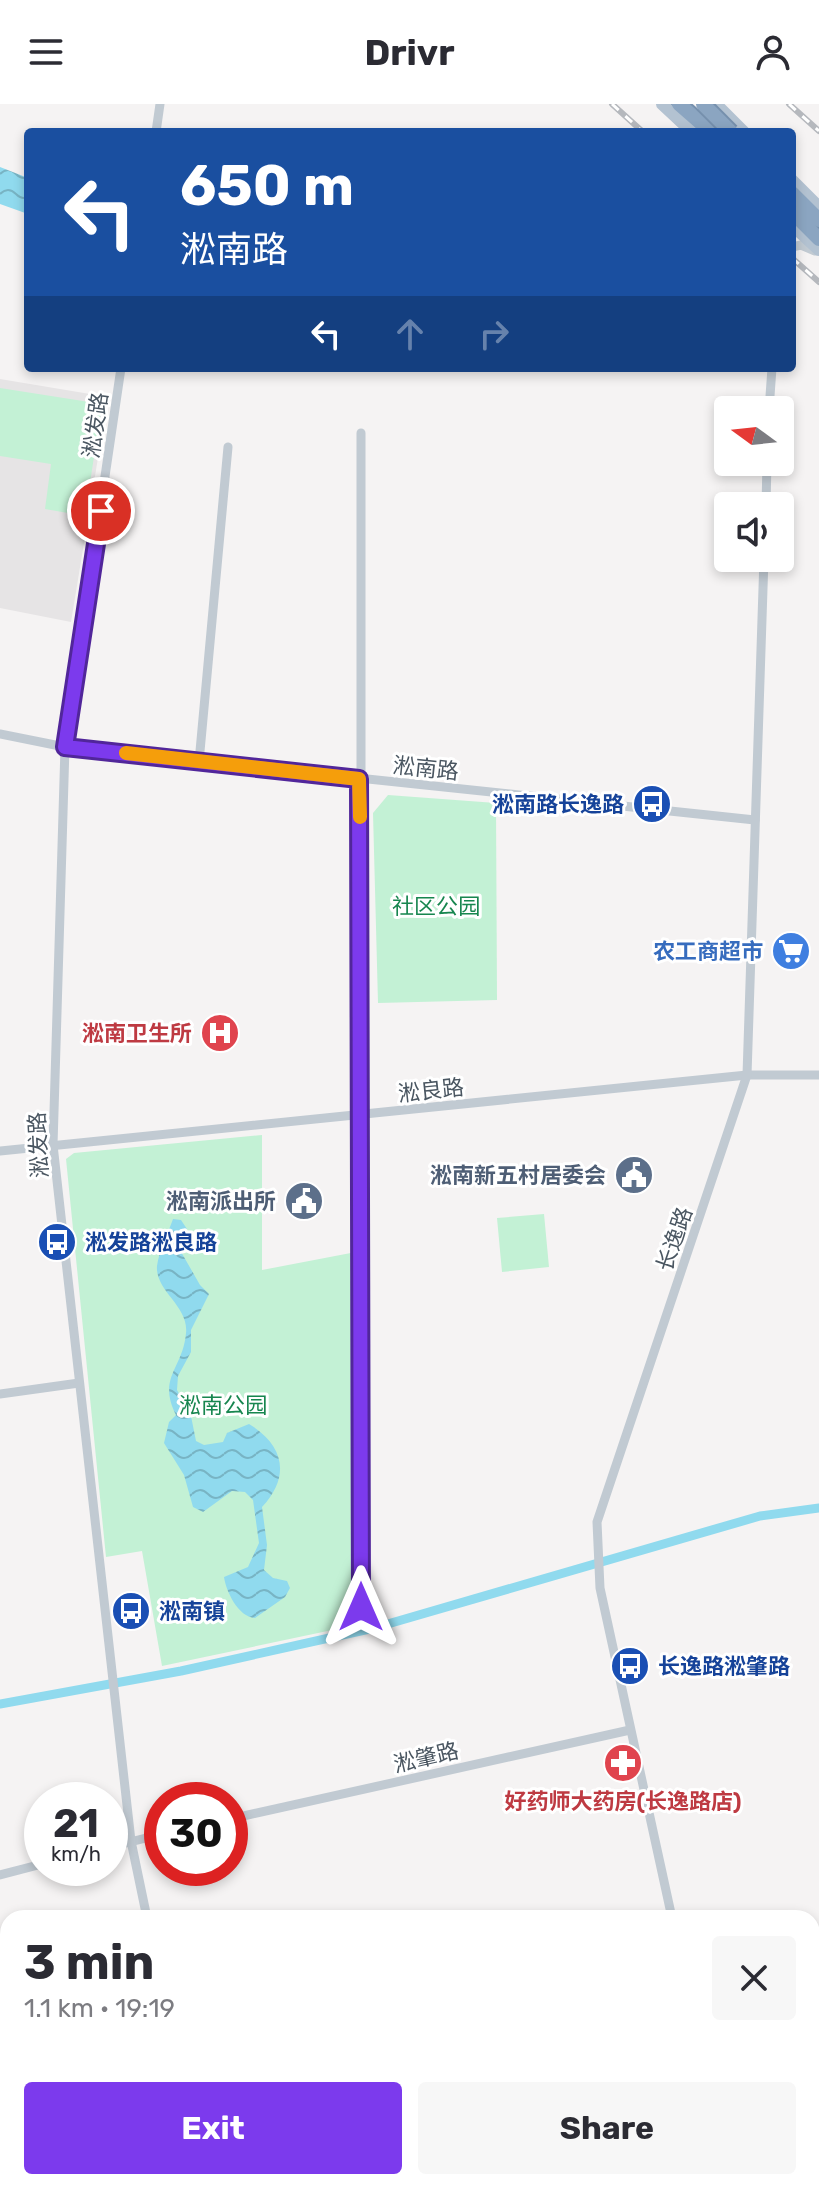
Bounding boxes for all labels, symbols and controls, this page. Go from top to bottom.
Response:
icon: menu [24,30,68,74]
icon: person [751,30,795,74]
text: Drivr [364,31,455,74]
text: 650 m [180,153,354,219]
icon: left [48,160,152,264]
text: 淞南路 [180,228,288,271]
icon: left [304,312,348,356]
icon: ahead [388,312,432,356]
icon: right [472,312,516,356]
street label: 淞发路 [78,391,113,460]
north arrow [714,396,794,476]
map controls [714,396,794,572]
pin [67,477,135,545]
icon: arrive [79,489,123,533]
button: sound [714,492,794,572]
street label: 淞南路 [392,752,460,785]
bus stop icon: 淞南路长逸路 [631,783,673,825]
place label: 淞南路长逸路 [492,791,624,818]
park label: 社区公园 [392,893,480,920]
supermarket icon: 农工商超市 [770,930,812,972]
place label: 农工商超市 [653,938,763,965]
hospital icon: 淞南卫生所 [199,1012,241,1054]
place label: 淞南卫生所 [82,1020,192,1047]
street label: 淞良路 [397,1074,465,1107]
street label: 淞发路 [23,1111,54,1179]
public building icon: 淞南新五村居委会 [613,1154,655,1196]
place label: 淞南新五村居委会 [430,1162,606,1189]
public building icon: 淞南派出所 [283,1180,325,1222]
place label: 淞南派出所 [166,1188,276,1215]
street label: 长逸路 [651,1204,698,1275]
bus stop icon: 淞发路淞良路 [36,1221,78,1263]
place label: 淞发路淞良路 [85,1229,217,1256]
park label: 淞南公园 [179,1392,267,1419]
position arrow [319,1565,403,1649]
bus stop icon: 淞南镇 [110,1590,152,1632]
place label: 淞南镇 [159,1598,225,1625]
bus stop icon: 长逸路淞肇路 [609,1645,651,1687]
place label: 长逸路淞肇路 [658,1653,790,1680]
street label: 淞肇路 [391,1737,461,1778]
pharmacy icon: 好药师大药房(长逸路店) [602,1742,644,1784]
speed limit sign: 30 [144,1782,248,1886]
place label: 好药师大药房(长逸路店) [505,1788,741,1815]
text: 21 [53,1800,99,1847]
text: km/h [51,1842,101,1866]
text: 3 min [24,1934,154,1991]
button: close [712,1936,796,2020]
text: 1.1 km · 19:19 [24,1993,175,2024]
button: Exit [24,2082,402,2174]
button: Share [418,2082,796,2174]

